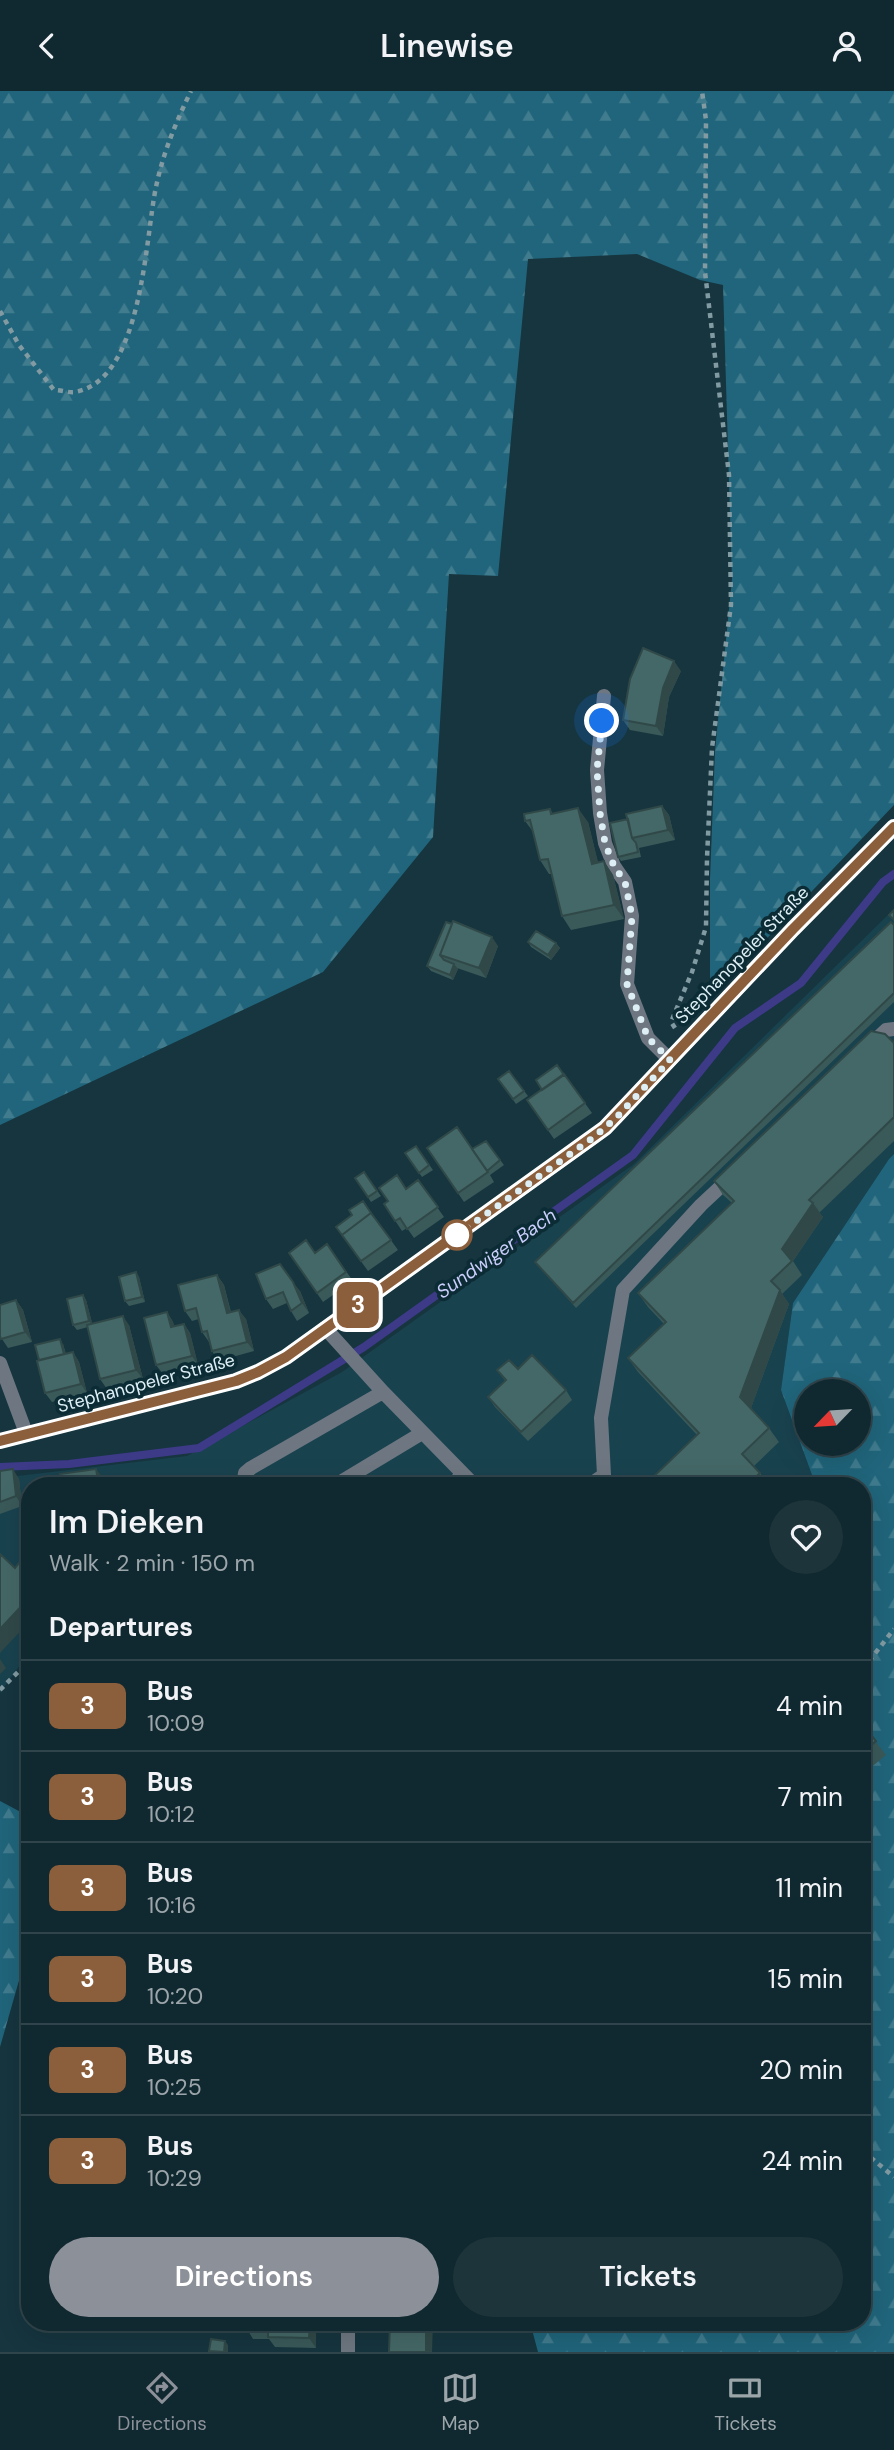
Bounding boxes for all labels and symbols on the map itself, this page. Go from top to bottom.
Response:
your location [584,703,619,738]
street label: Stephanopeler Straße [670,881,814,1029]
water label: Sundwiger Bach [431,1203,561,1304]
unlabelled marker [442,1220,472,1250]
line badge: 3 [335,1282,381,1328]
street label: Stephanopeler Straße [55,1348,237,1418]
north arrow [794,1379,872,1456]

